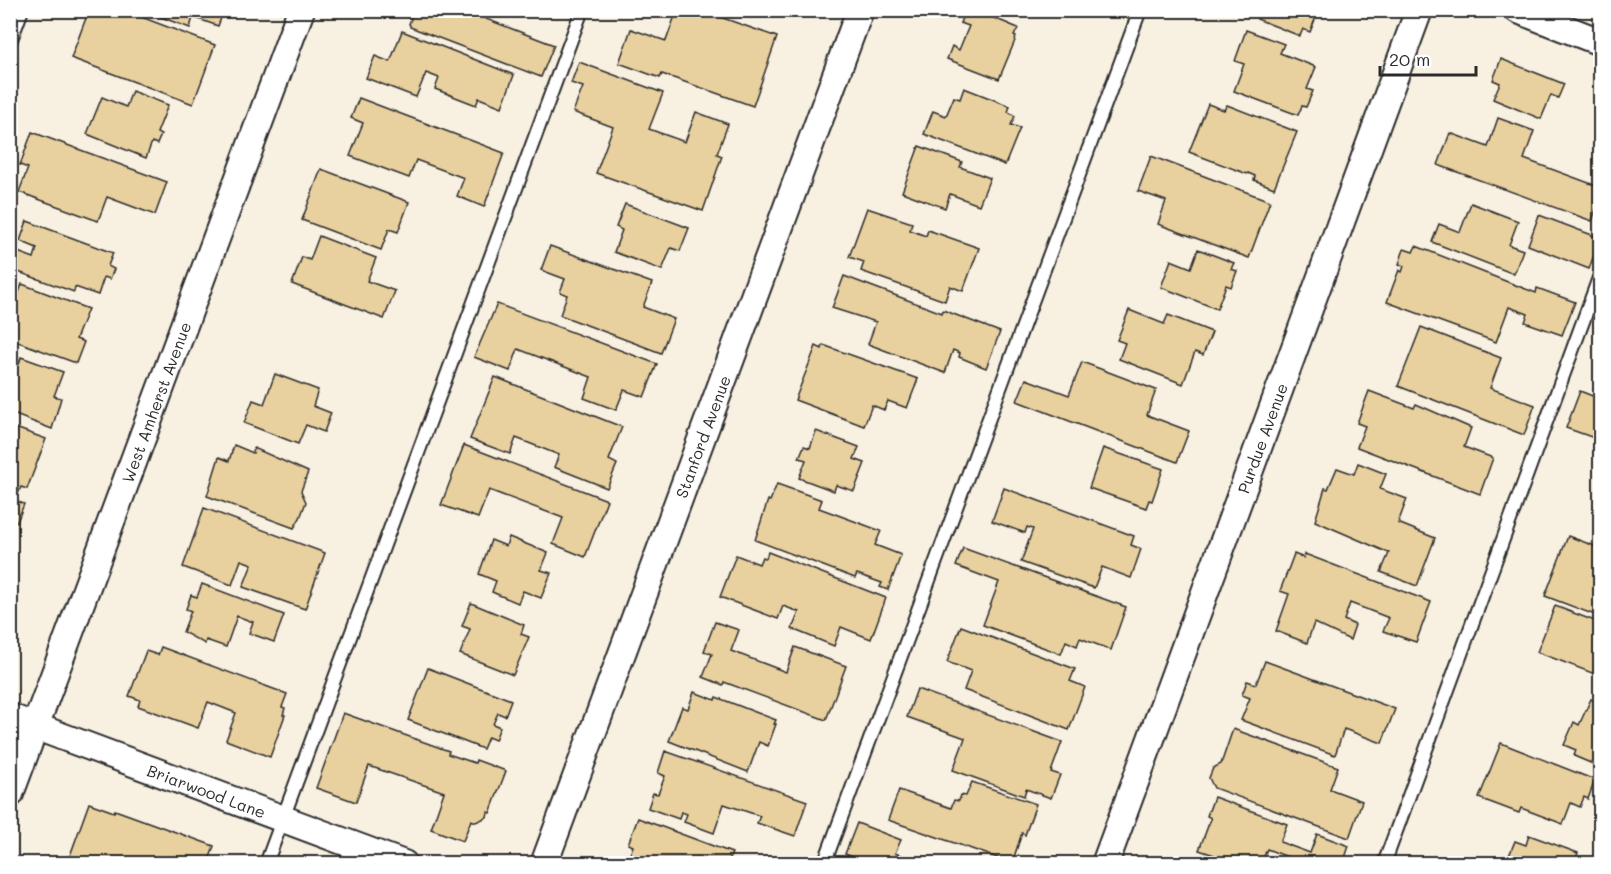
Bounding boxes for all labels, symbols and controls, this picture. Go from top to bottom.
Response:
scale bar [1380,39,1476,77]
text: 20 m [1389,47,1430,71]
street label: West Amherst Avenue [116,319,195,486]
street label: Stanford Avenue [670,372,735,501]
street label: Purdue Avenue [1232,380,1292,496]
street label: Briarwood Lane [145,759,269,822]

